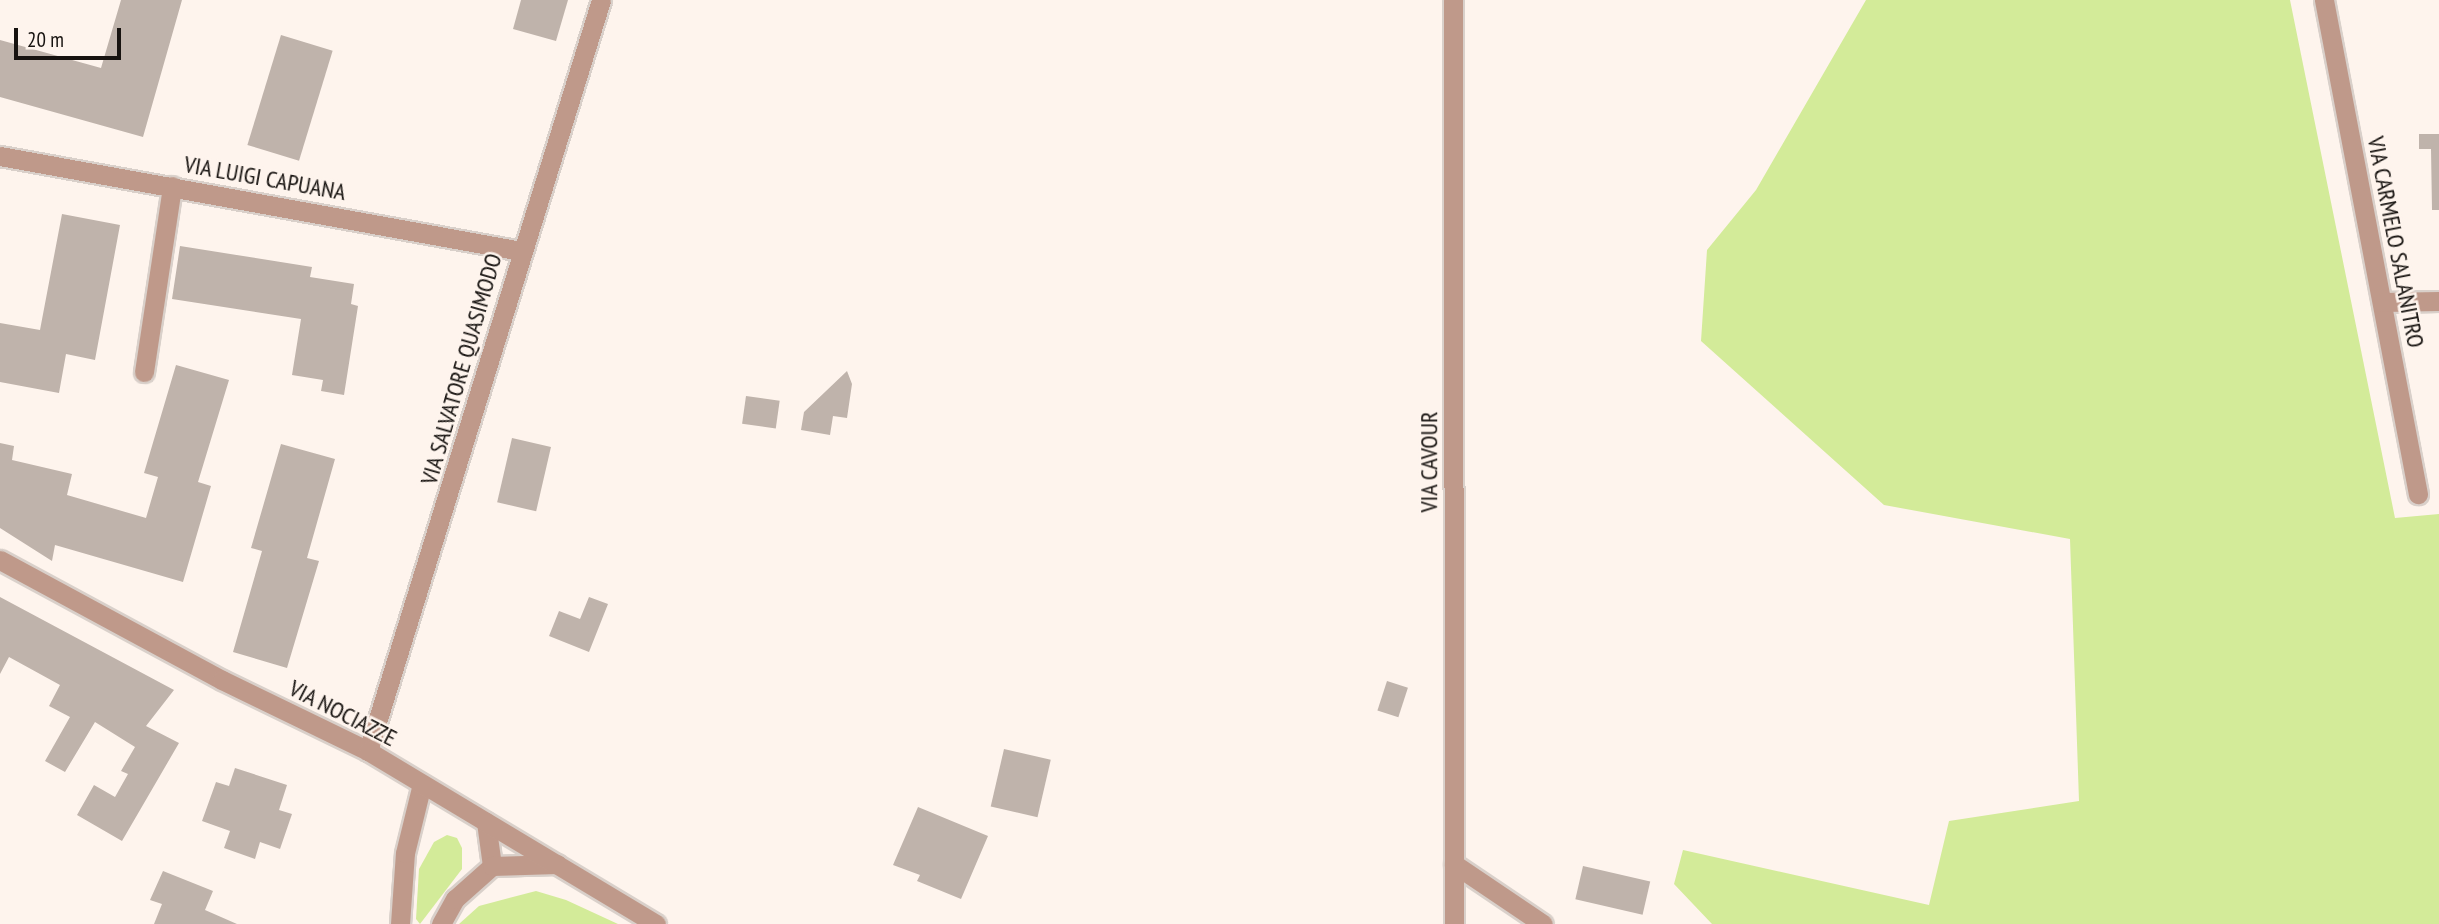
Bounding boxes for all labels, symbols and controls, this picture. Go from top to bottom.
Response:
scale bar [18,14,124,58]
text: 20 m [27,26,64,53]
street label: VIA CARMELO SALANITRO [2361,134,2431,350]
street label: VIA LUIGI CAPUANA [182,150,348,206]
street label: VIA SALVATORE QUASIMODO [414,250,508,488]
street label: VIA CAVOUR [1415,411,1443,513]
street label: VIA NOCIAZZE [284,673,402,753]

